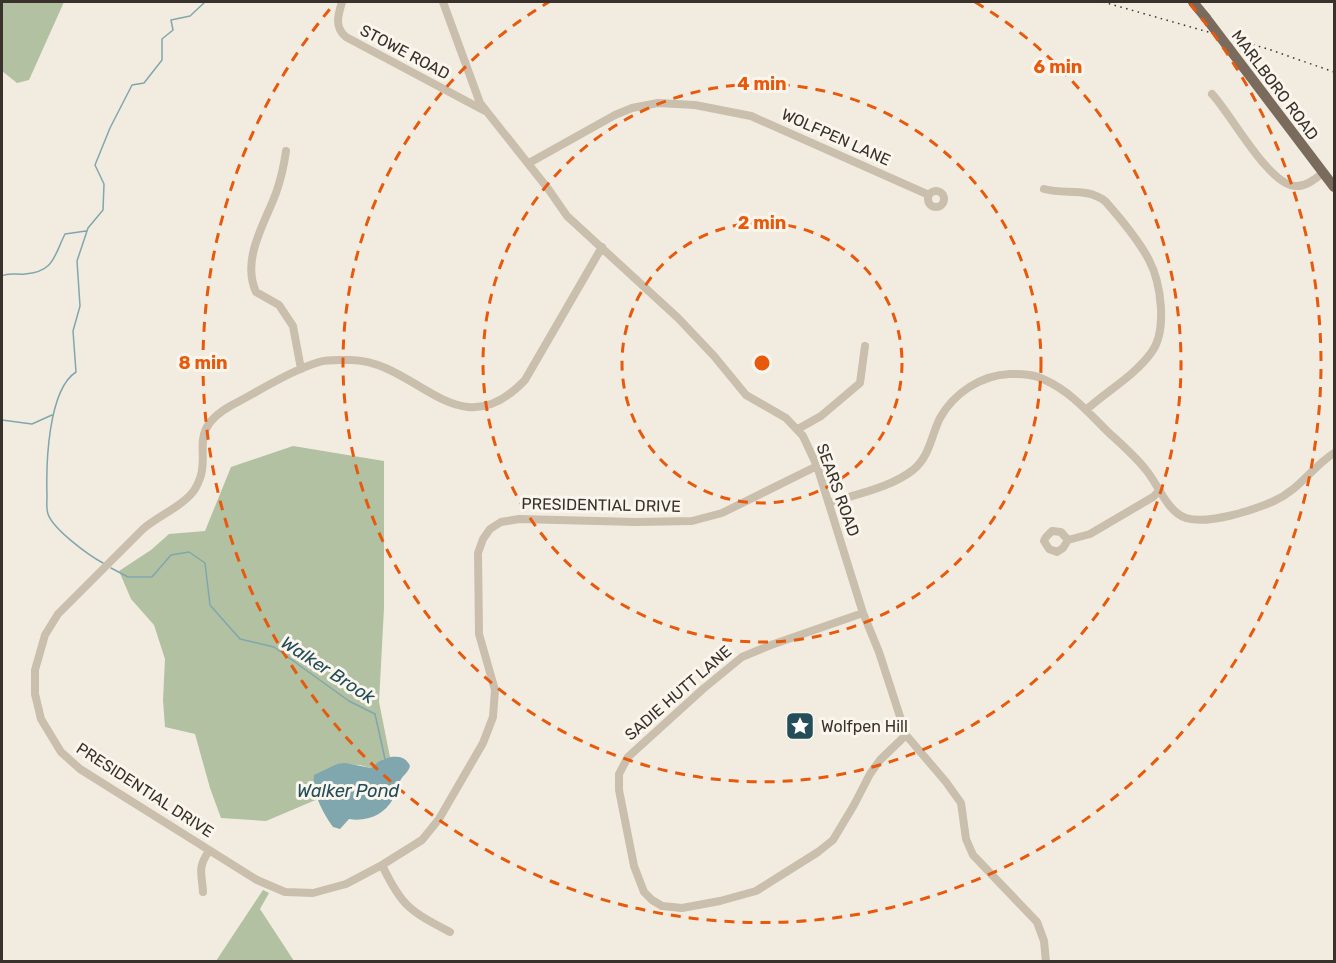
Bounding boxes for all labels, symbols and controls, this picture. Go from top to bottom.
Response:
street label: STOWE ROAD [357,20,453,84]
street label: MARLBORO ROAD [1228,26,1322,144]
text: 6 min [1034,56,1082,78]
text: 4 min [737,73,787,95]
street label: WOLFPEN LANE [779,104,893,170]
text: 2 min [738,212,786,234]
text: 8 min [178,352,228,374]
centre of rings [752,353,772,373]
street label: SEARS ROAD [812,441,864,539]
street label: PRESIDENTIAL DRIVE [521,494,681,516]
water label: Walker Brook [277,631,380,709]
street label: SADIE HUTT LANE [621,642,735,744]
place icon: Wolfpen Hill [784,710,816,742]
place label: Wolfpen Hill [821,717,908,736]
street label: PRESIDENTIAL DRIVE [73,739,217,841]
water label: Walker Pond [297,780,400,802]

